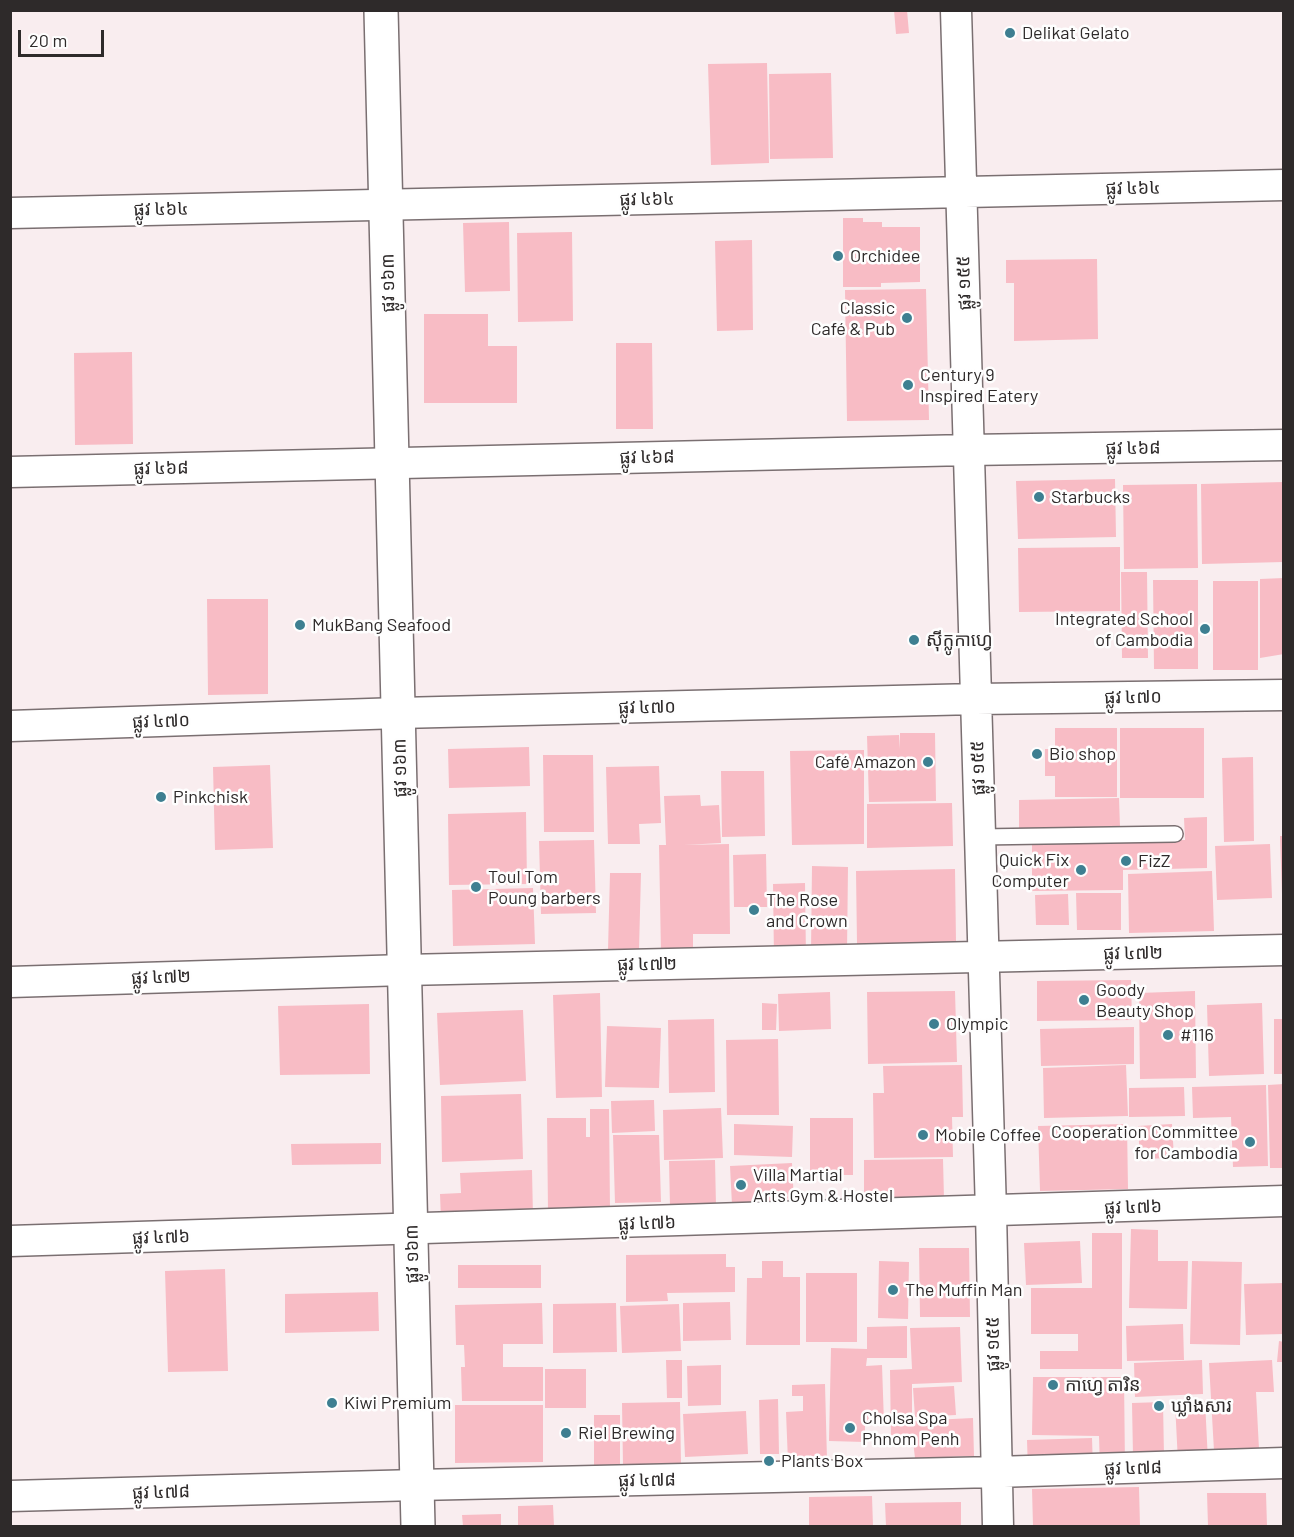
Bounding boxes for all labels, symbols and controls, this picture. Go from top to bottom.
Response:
scale bar [21,18,106,56]
place label: Delikat Gelato [1022,22,1130,44]
marker: Delikat Gelato [1003,26,1017,40]
text: 20 m [29,29,67,51]
street label: ផ្លូវ ៤៦៤ [1105,177,1161,199]
street label: ផ្លូវ ៤៦៤ [619,188,675,210]
street label: ផ្លូវ ៤៦៤ [133,198,189,220]
place label: Orchidee [850,245,920,267]
marker: Orchidee [831,249,845,263]
street label: ផ្លូវ ១៦៣ [377,253,399,313]
street label: ផ្លូវ ១៥៥ [952,255,976,311]
place label: Classic Café & Pub [811,297,895,340]
marker: Classic Café & Pub [900,311,914,325]
place label: Century 9 Inspired Eatery [920,364,1038,406]
marker: Century 9 Inspired Eatery [901,378,915,392]
street label: ផ្លូវ ៤៦៨ [1105,437,1161,459]
street label: ផ្លូវ ៤៦៨ [619,446,675,468]
street label: ផ្លូវ ៤៦៨ [133,457,189,479]
place label: Starbucks [1051,486,1130,508]
marker: Starbucks [1032,490,1046,504]
place label: Integrated School of Cambodia [1055,608,1193,650]
place label: MukBang Seafood [312,614,451,636]
marker: MukBang Seafood [293,618,307,632]
marker: Integrated School of Cambodia [1198,622,1212,636]
place label: ស៊ីក្លូកាហ្វេ [926,629,993,651]
marker: ស៊ីក្លូកាហ្វេ [907,633,921,647]
street label: ផ្លូវ ៤៧០ [1104,686,1162,708]
street label: ផ្លូវ ៤៧០ [618,696,676,718]
street label: ផ្លូវ ៤៧០ [132,709,190,733]
street label: ផ្លូវ ១៦៣ [389,738,411,798]
street label: ផ្លូវ ១៥៥ [966,740,990,796]
place label: Bio shop [1049,743,1116,765]
marker: Bio shop [1030,747,1044,761]
place label: Café Amazon [815,751,916,773]
marker: Café Amazon [921,755,935,769]
place label: Pinkchisk [173,786,248,808]
marker: Pinkchisk [154,790,168,804]
place label: Quick Fix Computer [991,849,1069,892]
place label: FizZ [1138,850,1171,872]
marker: FizZ [1119,854,1133,868]
marker: Quick Fix Computer [1074,863,1088,877]
place label: Toul Tom Poung barbers [488,866,601,908]
marker: Toul Tom Poung barbers [469,880,483,894]
place label: The Rose and Crown [766,889,848,932]
marker: The Rose and Crown [747,903,761,917]
street label: ផ្លូវ ៤៧២ [1103,942,1163,964]
street label: ផ្លូវ ៤៧២ [617,953,677,975]
street label: ផ្លូវ ៤៧២ [131,965,191,989]
place label: Goody Beauty Shop [1096,979,1194,1022]
marker: Goody Beauty Shop [1077,993,1091,1007]
place label: Olympic [946,1013,1008,1035]
marker: Olympic [927,1017,941,1031]
place label: #116 [1180,1024,1214,1046]
marker: #116 [1161,1028,1175,1042]
place label: Cooperation Committee for Cambodia [1051,1121,1238,1164]
place label: Mobile Coffee [935,1124,1041,1146]
marker: Mobile Coffee [916,1128,930,1142]
marker: Cooperation Committee for Cambodia [1243,1135,1257,1149]
place label: Villa Martial Arts Gym & Hostel [753,1164,893,1206]
marker: Villa Martial Arts Gym & Hostel [734,1178,748,1192]
street label: ផ្លូវ ៤៧៦ [1104,1195,1162,1219]
street label: ផ្លូវ ៤៧៦ [618,1211,676,1235]
street label: ផ្លូវ ១៦៣ [401,1224,423,1284]
street label: ផ្លូវ ៤៧៦ [132,1225,190,1249]
place label: The Muffin Man [905,1279,1023,1301]
marker: The Muffin Man [886,1283,900,1297]
street label: ផ្លូវ ១៥៥ [982,1316,1004,1372]
place label: កាហ្វេ តារិន [1065,1374,1140,1396]
marker: កាហ្វេ តារិន [1046,1378,1060,1392]
place label: Kiwi Premium [344,1392,451,1414]
place label: ឃ្លាំងសារ [1171,1395,1231,1417]
marker: Kiwi Premium [325,1396,339,1410]
marker: ឃ្លាំងសារ [1152,1399,1166,1413]
place label: Cholsa Spa Phnom Penh [862,1407,960,1450]
marker: Cholsa Spa Phnom Penh [843,1421,857,1435]
place label: Riel Brewing [578,1422,675,1444]
marker: Riel Brewing [559,1426,573,1440]
place label: Plants Box [781,1450,863,1472]
marker: Plants Box [762,1454,776,1468]
street label: ផ្លូវ ៤៧៨ [1104,1456,1162,1480]
street label: ផ្លូវ ៤៧៨ [618,1469,676,1491]
street label: ផ្លូវ ៤៧៨ [132,1480,190,1504]

